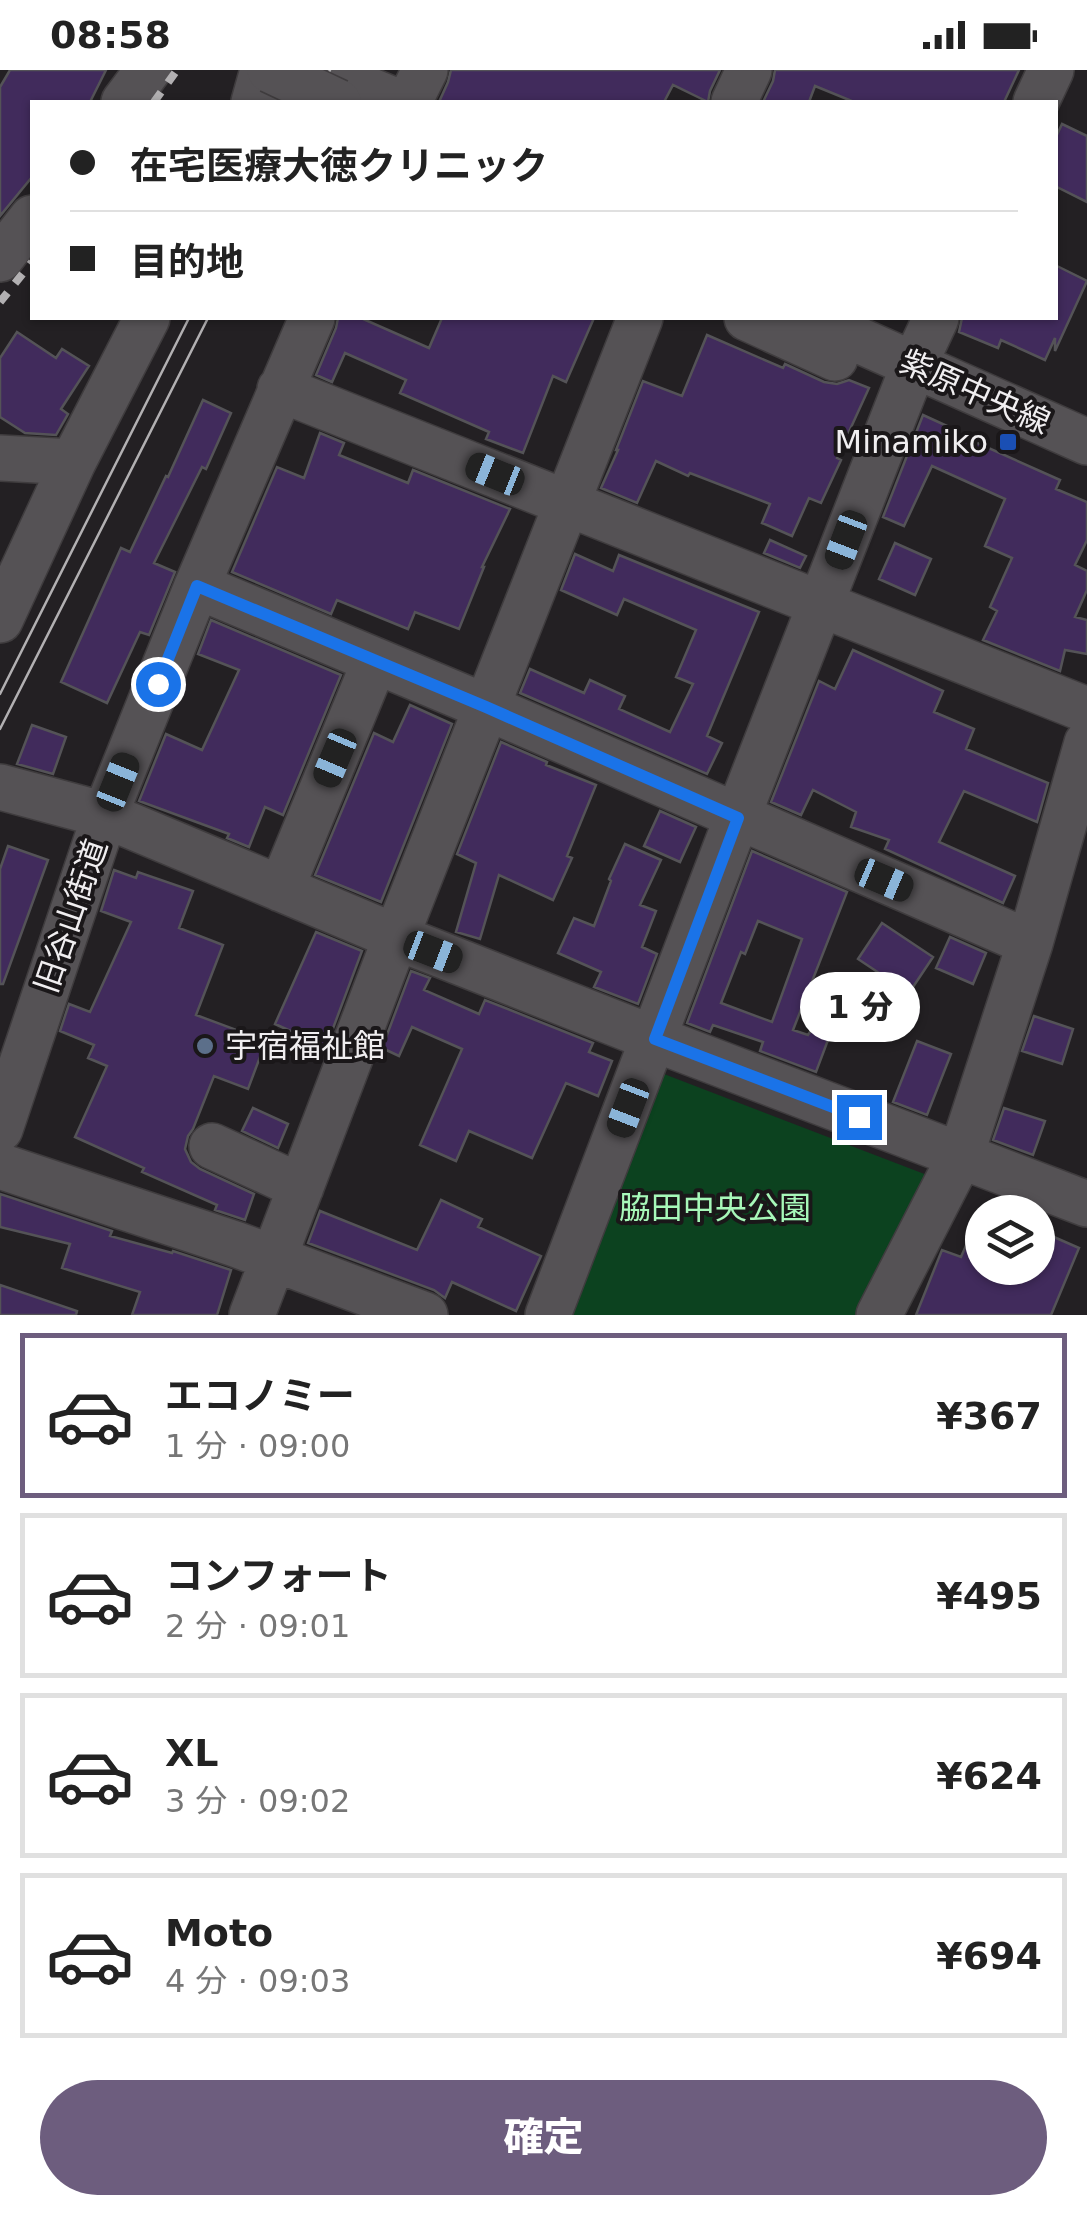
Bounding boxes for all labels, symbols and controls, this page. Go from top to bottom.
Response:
text: 08:58 [50,13,171,57]
text: 在宅医療大徳クリニック [130,144,548,188]
text: 目的地 [130,240,244,284]
street label: 紫原中央線 [894,342,1056,442]
place label: Minamiko [835,423,988,461]
marker: Minamiko [997,431,1019,453]
car [462,449,528,499]
car [821,507,871,573]
route start [136,662,181,707]
car [309,725,361,791]
car [93,749,143,815]
street label: 旧谷山街道 [27,834,115,998]
car [851,854,917,906]
car [400,927,466,977]
callout: 1 分 [799,972,919,1042]
text: 1 分 [827,988,893,1026]
place label: 宇宿福祉館 [225,1027,385,1065]
marker: 宇宿福祉館 [194,1035,216,1057]
car [603,1075,653,1141]
route end [837,1095,882,1140]
park label: 脇田中央公園 [619,1189,811,1227]
map controls [965,1195,1055,1285]
button: layers [965,1195,1055,1285]
icon: car [45,1371,135,1461]
text: エコノミー [165,1374,355,1418]
text: ¥367 [936,1394,1042,1438]
text: 1 分 · 09:00 [165,1427,350,1465]
icon: car [45,1551,135,1641]
text: コンフォート [165,1554,392,1598]
text: ¥495 [936,1574,1042,1618]
text: 2 分 · 09:01 [165,1607,350,1645]
icon: car [45,1731,135,1821]
text: XL [165,1731,219,1775]
text: ¥624 [936,1754,1042,1798]
text: 3 分 · 09:02 [165,1782,350,1820]
icon: car [45,1911,135,2001]
text: Moto [165,1911,273,1955]
text: ¥694 [936,1934,1042,1978]
text: 4 分 · 09:03 [165,1962,350,2000]
button: 確定 [40,2080,1047,2195]

